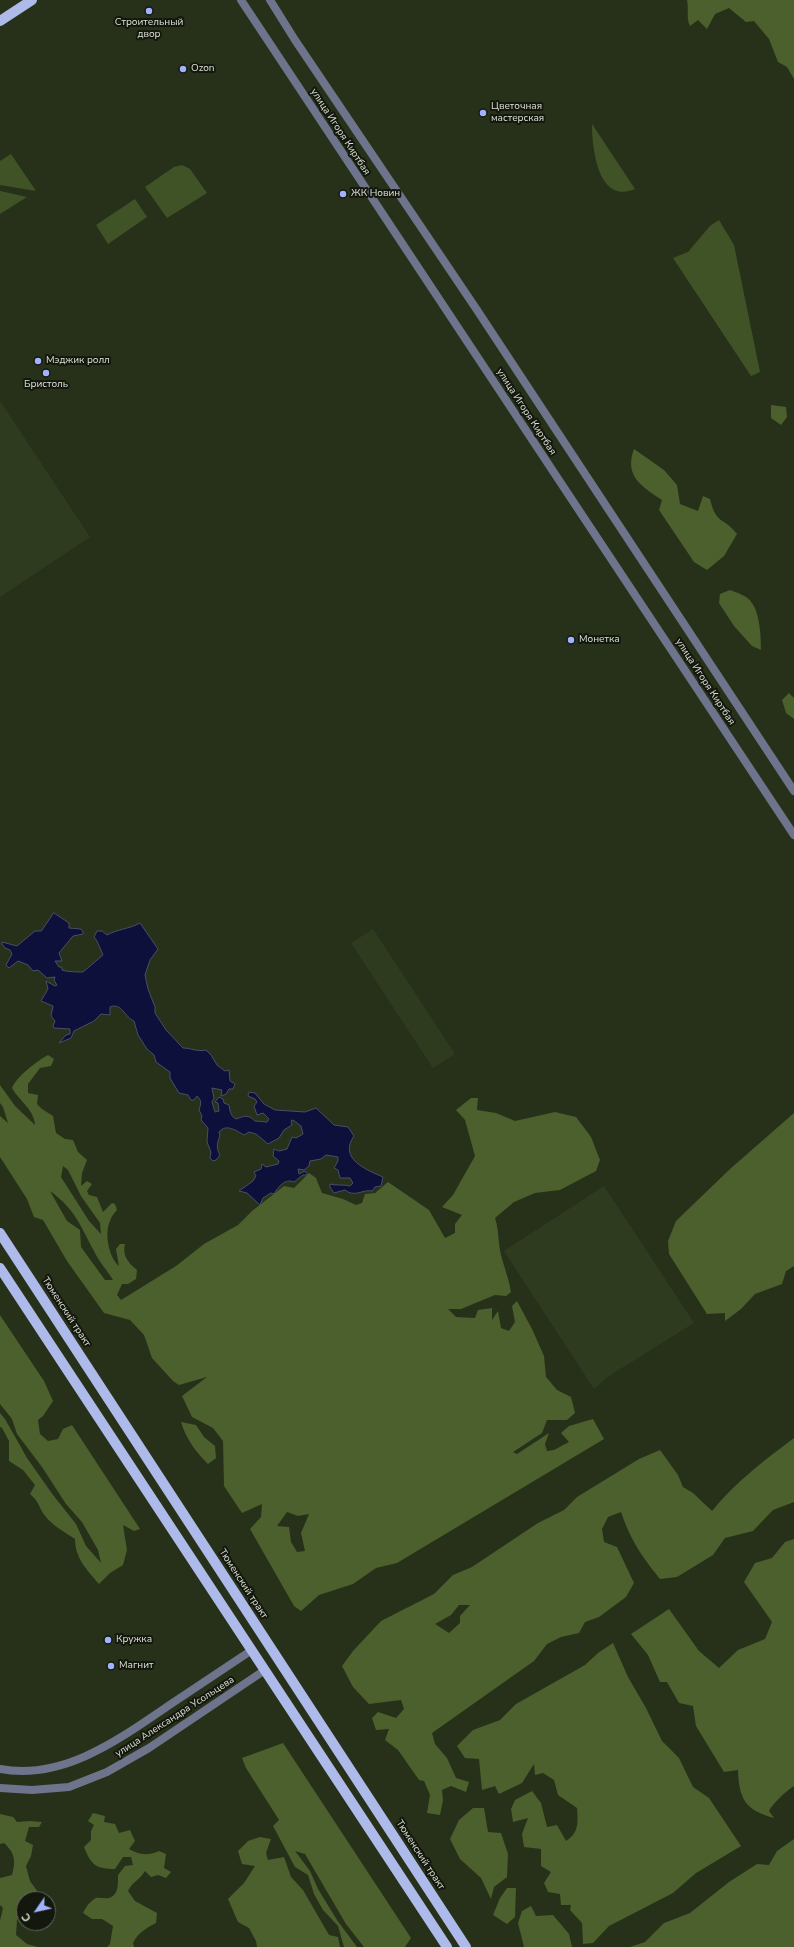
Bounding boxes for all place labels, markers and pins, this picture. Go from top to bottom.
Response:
marker: Строительный двор [144,6,154,16]
place label: Строительный двор [115,17,183,40]
place label: Ozon [191,63,214,75]
marker: Ozon [178,64,188,74]
place label: Цветочная мастерская [491,101,544,124]
marker: Цветочная мастерская [478,108,488,118]
place label: ЖК Новин [351,188,400,200]
marker: ЖК Новин [338,189,348,199]
place label: Мэджик ролл [46,355,110,367]
marker: Мэджик ролл [33,356,43,366]
marker: Бристоль [41,368,51,378]
place label: Бристоль [24,379,68,391]
place label: Монетка [579,634,620,646]
marker: Монетка [566,635,576,645]
place label: Кружка [116,1634,152,1646]
marker: Кружка [103,1635,113,1645]
place label: Магнит [119,1660,153,1672]
marker: Магнит [106,1661,116,1671]

